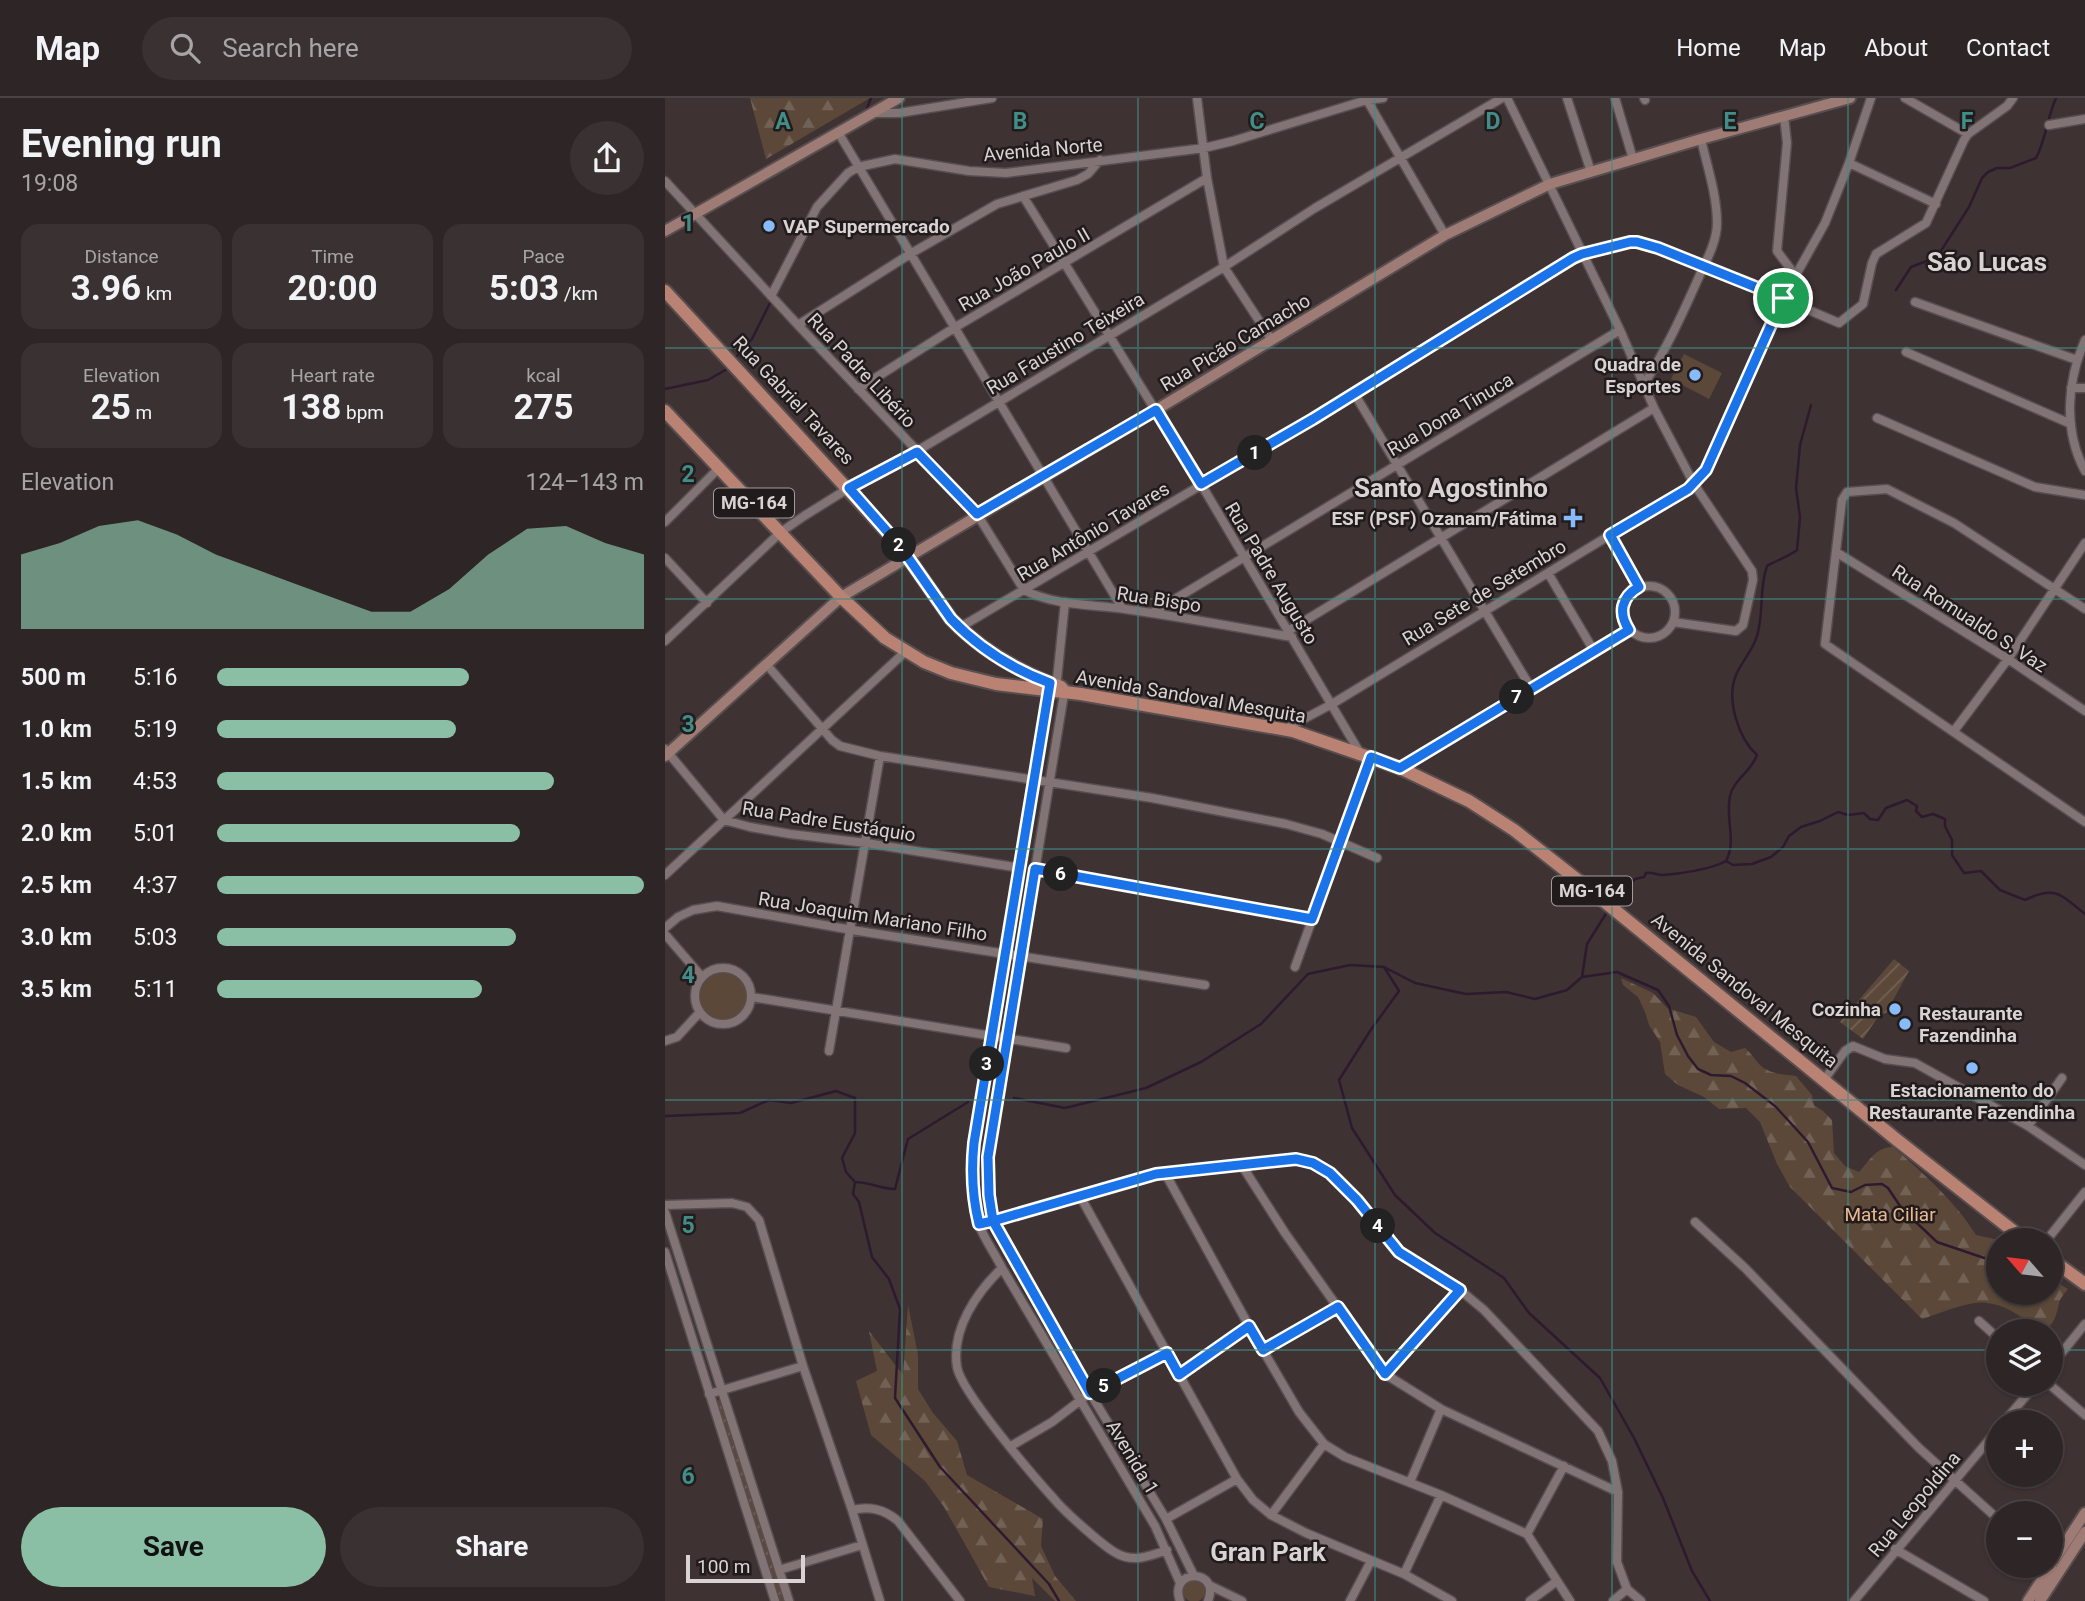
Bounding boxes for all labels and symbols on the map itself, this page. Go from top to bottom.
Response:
text: A [775,108,791,135]
text: B [1013,108,1027,135]
text: C [1249,108,1265,135]
text: D [1486,108,1500,135]
text: E [1724,108,1737,135]
text: F [1961,108,1974,135]
street label: Avenida Norte [982,133,1104,166]
text: 1 [681,210,695,237]
place label: VAP Supermercado [783,215,950,238]
marker: VAP Supermercado [761,218,777,234]
street label: Rua João Paulo II [955,223,1094,316]
district label: São Lucas [1927,247,2047,277]
pin [1753,268,1813,328]
street label: Rua Faustino Teixeira [982,287,1148,400]
street label: Rua Picão Camacho [1156,289,1314,396]
street label: Rua Padre Libério [803,308,921,433]
street label: Rua Gabriel Tavares [728,331,859,469]
place label: Quadra de Esportes [1594,353,1681,398]
marker: Quadra de Esportes [1687,367,1703,383]
street label: Rua Dona Tinuca [1383,368,1517,461]
pin: 1 [1237,436,1273,470]
text: 2 [681,461,695,488]
district label: Santo Agostinho [1354,473,1548,503]
street label: Rua Antônio Tavares [1013,477,1173,586]
road number: MG-164 [714,488,794,517]
street label: Rua Padre Augusto [1220,498,1323,649]
place label: ESF (PSF) Ozanam/Fátima [1331,507,1557,530]
marker: ESF (PSF) Ozanam/Fátima [1563,508,1583,528]
pin: 2 [881,528,917,562]
street label: Rua Sete de Setembro [1398,534,1570,650]
street label: Rua Romualdo S. Vaz [1888,560,2052,677]
street label: Rua Bispo [1115,581,1203,618]
street label: Avenida Sandoval Mesquita [1074,665,1308,728]
pin: 7 [1499,680,1535,714]
text: 3 [681,711,695,738]
street label: Rua Padre Eustáquio [740,796,917,847]
pin: 6 [1043,856,1079,892]
road number: MG-164 [1552,876,1632,906]
street label: Rua Joaquim Mariano Filho [757,887,989,946]
street label: Avenida Sandoval Mesquita [1647,908,1843,1073]
text: 4 [681,962,695,989]
place label: Cozinha [1812,998,1881,1021]
marker: Cozinha [1887,1001,1903,1017]
place label: Restaurante Fazendinha [1919,1002,2023,1047]
marker: Restaurante Fazendinha [1897,1016,1913,1032]
pin: 3 [969,1046,1005,1082]
marker: Estacionamento do Restaurante Fazendinha [1964,1060,1980,1076]
place label: Estacionamento do Restaurante Fazendinha [1869,1079,2075,1124]
park label: Mata Ciliar [1844,1203,1936,1226]
pin: 4 [1361,1208,1395,1244]
text: 5 [681,1212,695,1239]
north arrow [1986,1228,2063,1306]
pin: 5 [1087,1368,1122,1404]
street label: Avenida 1 [1101,1416,1164,1499]
street label: Rua Leopoldina [1864,1447,1965,1562]
text: 6 [681,1463,695,1490]
district label: Gran Park [1210,1537,1327,1567]
scale bar [686,1552,805,1584]

